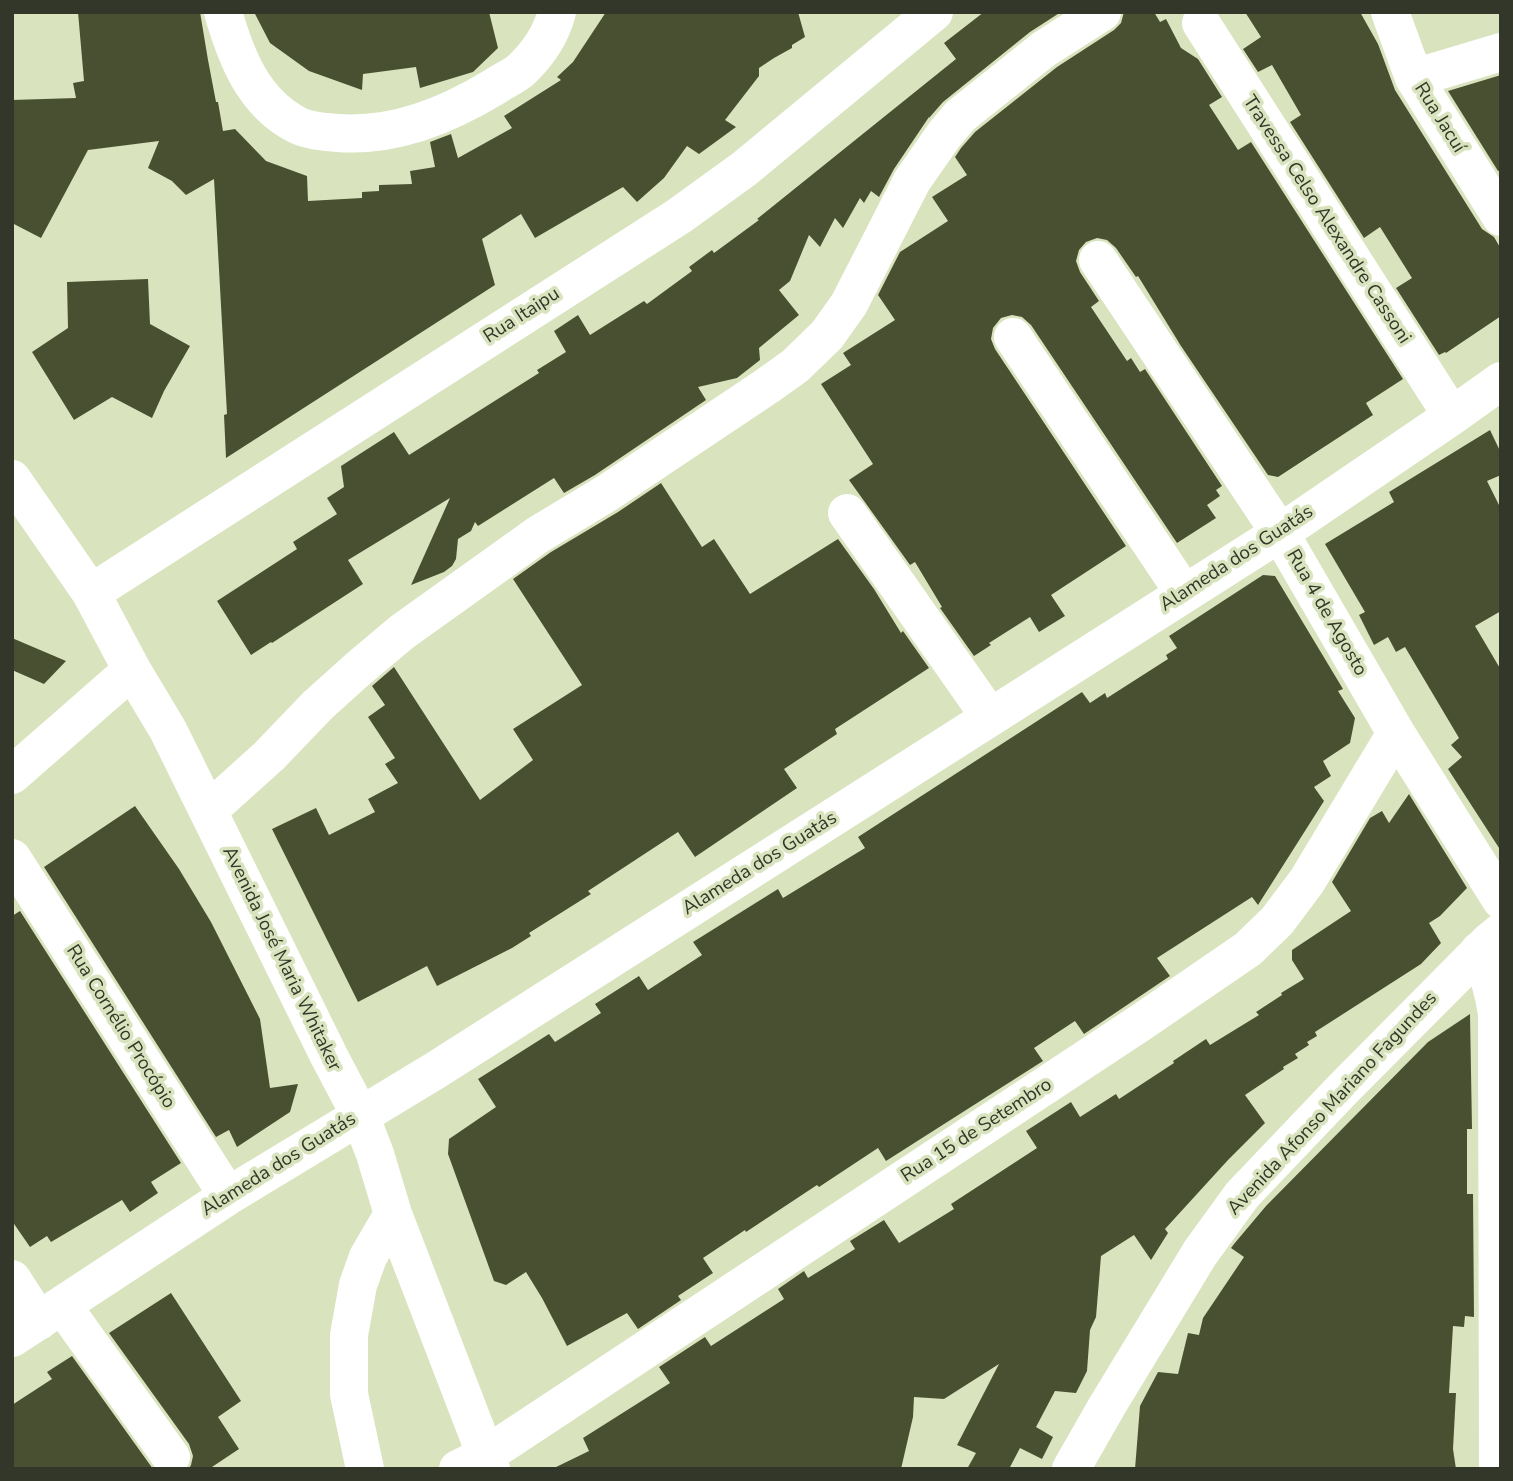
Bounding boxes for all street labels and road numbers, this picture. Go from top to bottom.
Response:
street label: Rua Jacuí [1409,79,1469,157]
street label: Travessa Celso Alexandre Cassoni [1237,92,1415,348]
street label: Rua Itaipu [480,283,564,349]
street label: Alameda dos Guatás [1156,501,1318,617]
street label: Rua 4 de Agosto [1281,546,1371,680]
street label: Alameda dos Guatás [678,807,842,921]
street label: Avenida José Maria Whitaker [217,843,345,1075]
street label: Rua Cornélio Procópio [60,941,180,1113]
street label: Avenida Afonso Mariano Fagundes [1223,988,1443,1220]
street label: Rua 15 de Setembro [897,1074,1057,1188]
street label: Alameda dos Guatás [197,1108,361,1222]

